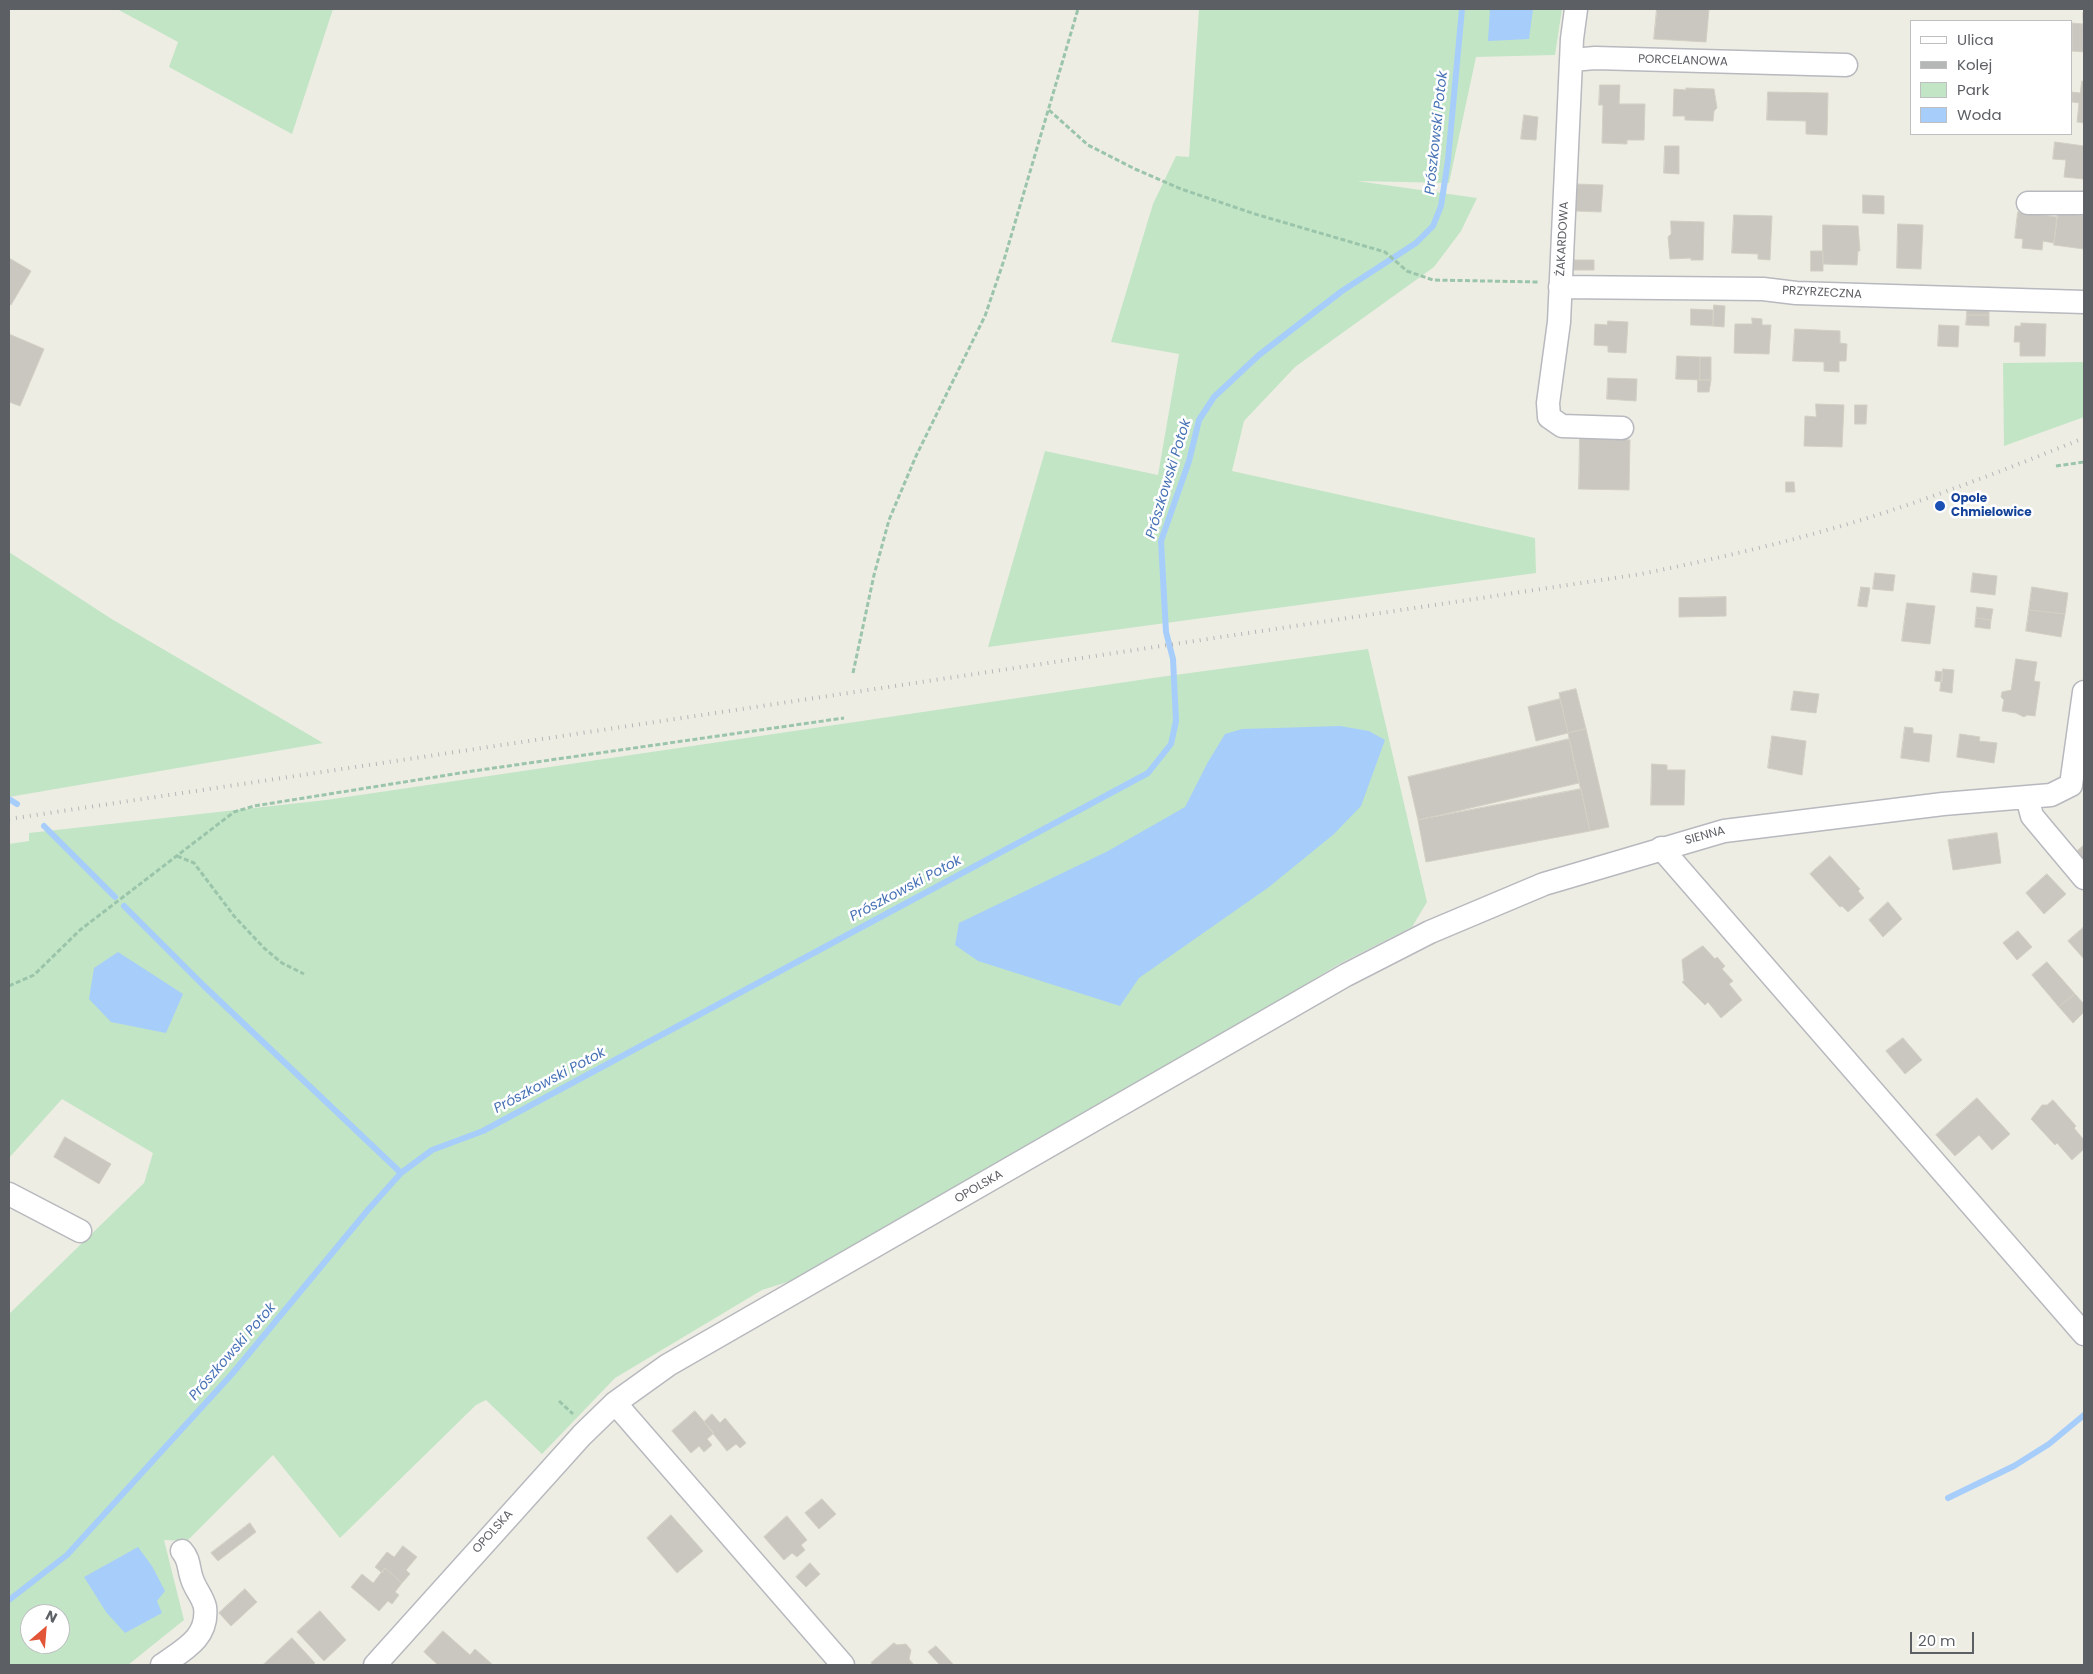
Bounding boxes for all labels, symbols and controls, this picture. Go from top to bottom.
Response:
legend [1910,20,2073,135]
text: Ulica [1957,29,1994,50]
street label: PORCELANOWA [1638,52,1728,70]
text: Kolej [1957,54,1992,75]
water label: Prószkowski Potok [1422,70,1452,196]
text: Park [1957,79,1989,100]
text: Woda [1957,104,2002,125]
street label: ŻAKARDOWA [1554,201,1572,277]
street label: PRZYRZECZNA [1782,284,1862,302]
water label: Prószkowski Potok [1143,417,1195,541]
place label: Opole Chmielowice [1951,492,2032,520]
marker: Opole Chmielowice [1933,499,1947,513]
street label: SIENNA [1683,824,1727,848]
water label: Prószkowski Potok [847,852,965,926]
water label: Prószkowski Potok [491,1044,609,1118]
street label: OPOLSKA [952,1167,1006,1207]
water label: Prószkowski Potok [186,1300,280,1404]
street label: OPOLSKA [470,1507,516,1557]
north arrow [20,1604,70,1654]
text: N [42,1605,61,1628]
scale bar [1913,1622,1977,1654]
text: 20 m [1918,1630,1956,1651]

